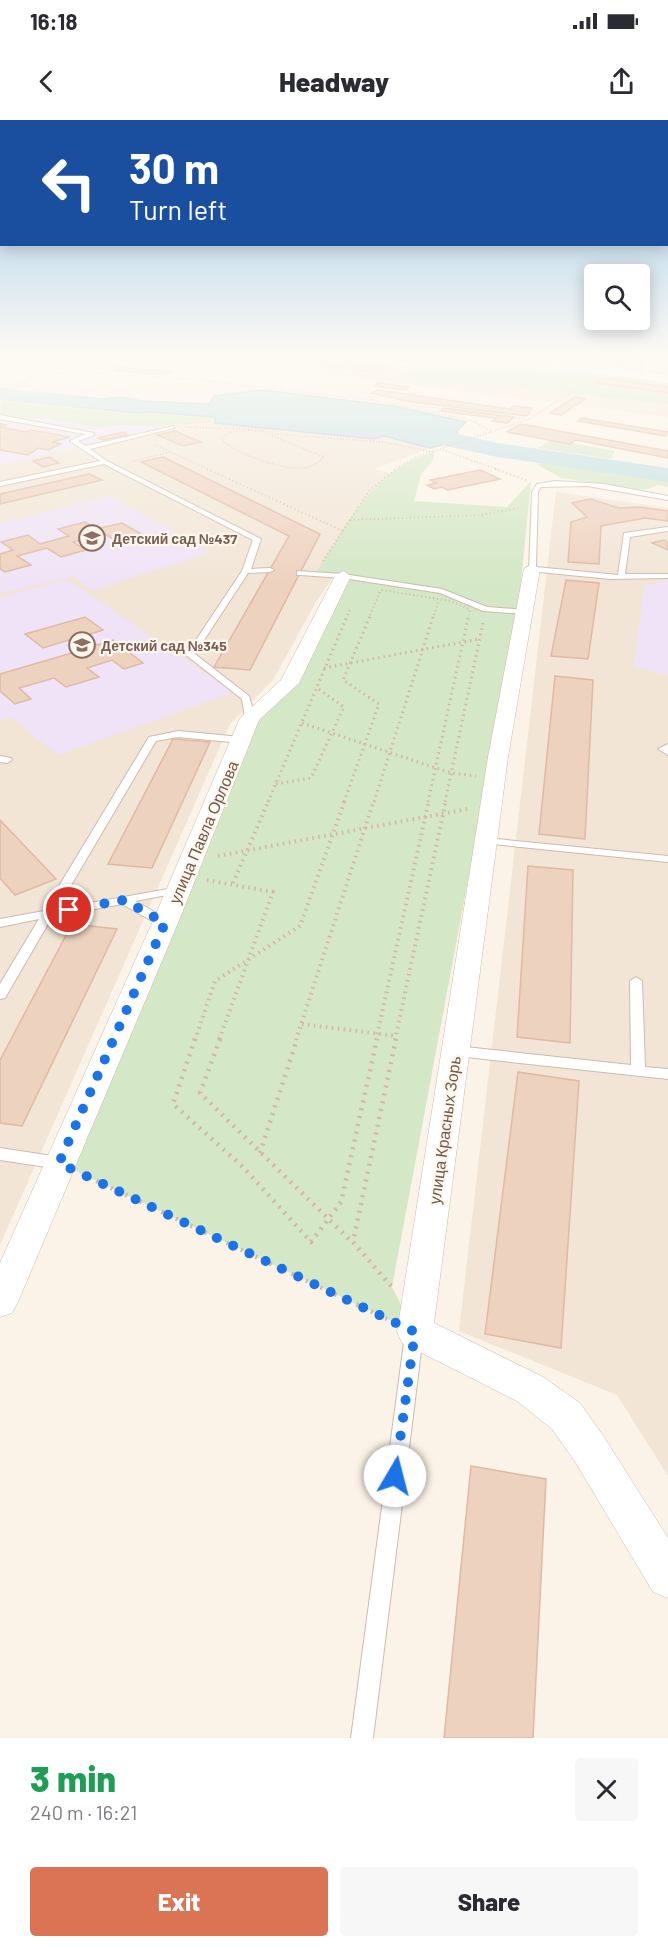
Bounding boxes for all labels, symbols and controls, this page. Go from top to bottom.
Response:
text: 16:18 [30,8,77,34]
icon: back [30,65,63,98]
text: Headway [279,65,389,97]
icon: share [605,65,638,98]
text: 30 m [129,142,219,192]
icon: left [30,144,108,222]
text: Turn left [129,193,227,225]
map controls [584,264,650,330]
button: search [584,264,650,330]
school or university icon: Детский сад №437 [77,523,107,553]
place label: Детский сад №437 [112,530,237,547]
school or university icon: Детский сад №345 [67,630,97,660]
place label: Детский сад №345 [101,637,227,654]
street label: улица Павла Орлова [164,758,242,906]
pin [43,884,94,935]
icon: arrive [52,893,85,926]
street label: улица Красных Зорь [424,1055,464,1205]
position arrow [363,1444,427,1508]
text: 3 min [30,1756,116,1799]
button: close [575,1758,638,1821]
text: 240 m · 16:21 [30,1800,137,1824]
button: Exit [30,1867,328,1936]
button: Share [340,1867,638,1936]

